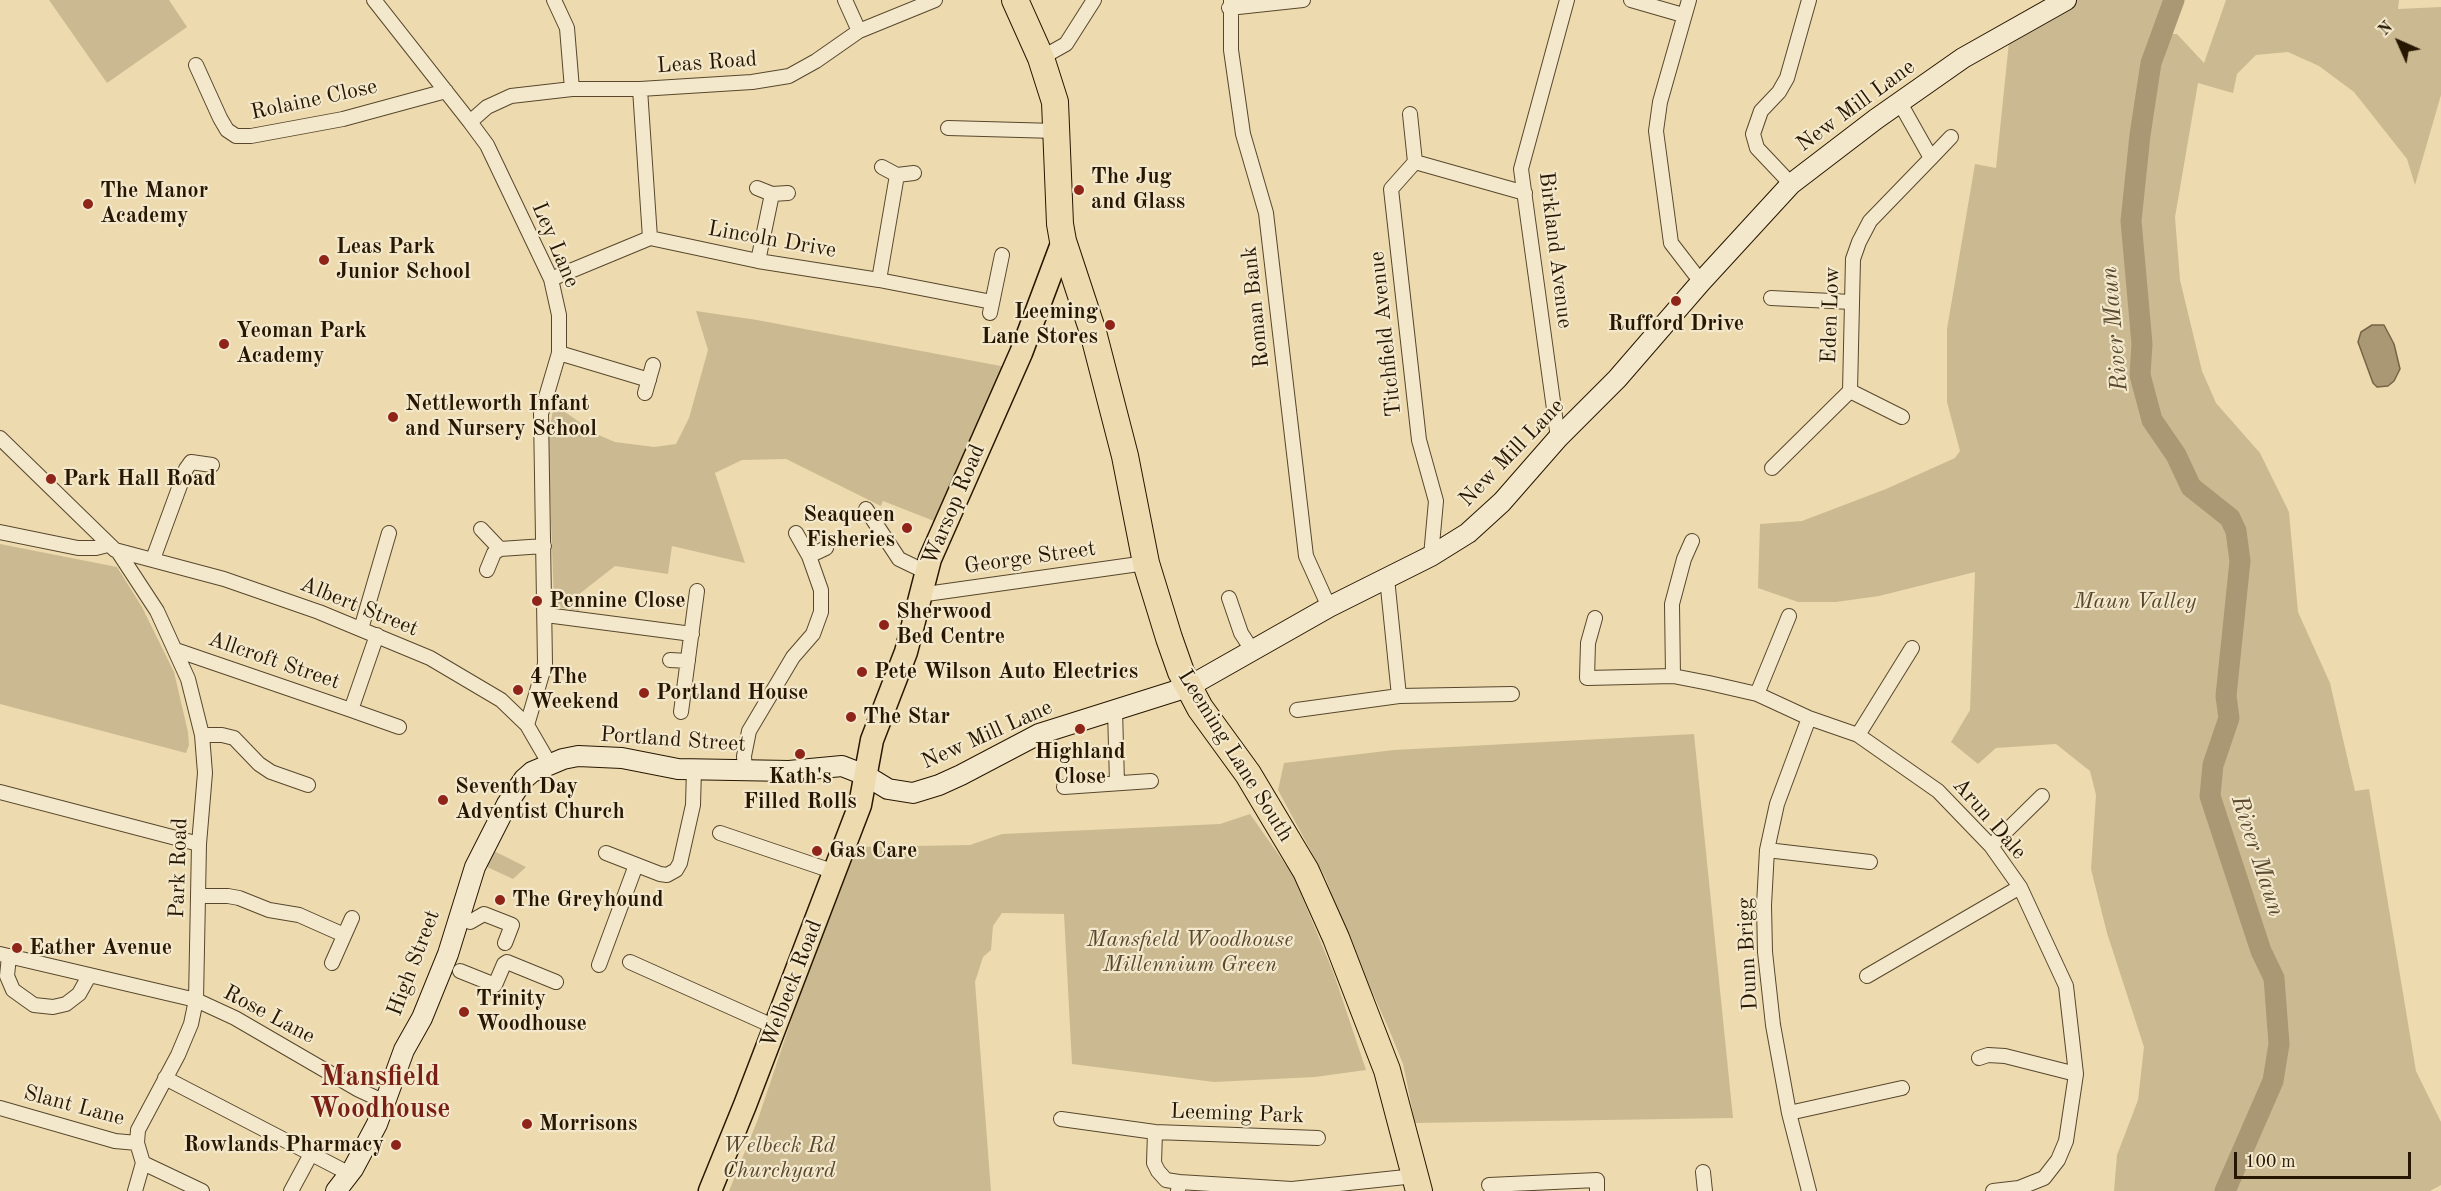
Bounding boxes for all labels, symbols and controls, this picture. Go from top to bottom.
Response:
north arrow [2369,12,2429,72]
text: N [2376,19,2396,39]
street label: Leas Road [656,46,758,80]
street label: New Mill Lane [1791,54,1921,158]
street label: Rolaine Close [248,74,380,126]
place label: The Jug and Glass [1091,164,1185,216]
street label: Birkland Avenue [1532,170,1578,330]
place label: The Manor Academy [100,178,208,230]
marker: The Jug and Glass [1072,183,1086,197]
marker: The Manor Academy [81,197,95,211]
street label: Ley Lane [525,198,585,292]
street label: Lincoln Drive [706,216,838,264]
place label: Leas Park Junior School [336,234,471,286]
street label: Roman Bank [1236,245,1276,369]
street label: Titchfield Avenue [1364,250,1408,418]
marker: Leas Park Junior School [317,253,331,267]
water label: River Maun [2095,265,2135,393]
street label: Eden Low [1816,266,1846,364]
marker: Rufford Drive [1669,294,1683,308]
place label: Leeming Lane Stores [981,299,1098,350]
place label: Rufford Drive [1608,311,1744,337]
place label: Yeoman Park Academy [236,318,367,370]
marker: Leeming Lane Stores [1103,318,1117,332]
marker: Yeoman Park Academy [217,337,231,351]
place label: Nettleworth Infant and Nursery School [405,391,597,442]
street label: New Mill Lane [1454,393,1570,513]
marker: Nettleworth Infant and Nursery School [386,410,400,424]
street label: Warsop Road [917,441,991,569]
place label: Park Hall Road [63,466,216,492]
marker: Park Hall Road [44,472,58,486]
place label: Seaqueen Fisheries [803,502,895,554]
marker: Seaqueen Fisheries [900,521,914,535]
street label: George Street [963,536,1097,580]
street label: Albert Street [296,571,422,643]
place label: Pennine Close [549,588,686,614]
park label: Maun Valley [2074,589,2196,615]
marker: Pennine Close [530,594,544,608]
place label: Sherwood Bed Centre [896,599,1005,650]
marker: Sherwood Bed Centre [877,618,891,632]
street label: Allcroft Street [205,626,343,696]
place label: Pete Wilson Auto Electrics [874,659,1138,685]
place label: 4 The Weekend [530,664,619,716]
marker: Pete Wilson Auto Electrics [855,665,869,679]
street label: Leeming Lane South [1171,665,1299,847]
place label: Portland House [656,680,808,706]
marker: 4 The Weekend [511,683,525,697]
marker: Portland House [637,686,651,700]
street label: New Mill Lane [918,694,1056,776]
place label: The Star [863,704,950,730]
marker: The Star [844,710,858,724]
street label: Portland Street [599,722,747,758]
marker: Highland Close [1073,722,1087,736]
place label: Highland Close [1034,739,1126,790]
marker: Kath's Filled Rolls [793,747,807,761]
place label: Kath's Filled Rolls [743,764,857,816]
street label: Arun Dale [1946,773,2032,865]
place label: Seventh Day Adventist Church [455,774,625,825]
water label: River Maun [2224,792,2290,920]
marker: Seventh Day Adventist Church [436,793,450,807]
street label: Park Road [164,817,194,919]
place label: Gas Care [829,838,917,864]
marker: Gas Care [810,844,824,858]
place label: The Greyhound [512,887,663,913]
marker: The Greyhound [493,893,507,907]
street label: Dunn Brigg [1732,897,1764,1011]
street label: High Street [382,906,446,1020]
street label: Welbeck Road [755,916,829,1052]
park label: Mansfield Woodhouse Millennium Green [1087,927,1293,978]
place label: Eather Avenue [29,935,172,961]
marker: Eather Avenue [10,941,24,955]
street label: Rose Lane [219,980,319,1050]
place label: Trinity Woodhouse [476,986,587,1038]
marker: Trinity Woodhouse [457,1005,471,1019]
district label: Mansfield Woodhouse [309,1061,451,1127]
street label: Slant Lane [20,1080,128,1132]
street label: Leeming Park [1170,1098,1304,1130]
place label: Morrisons [539,1111,638,1137]
marker: Morrisons [520,1117,534,1131]
place label: Rowlands Pharmacy [183,1132,384,1158]
park label: Welbeck Rd Churchyard [723,1133,835,1184]
marker: Rowlands Pharmacy [389,1138,403,1152]
scale bar [2237,1140,2414,1178]
text: 100 m [2245,1153,2296,1171]

